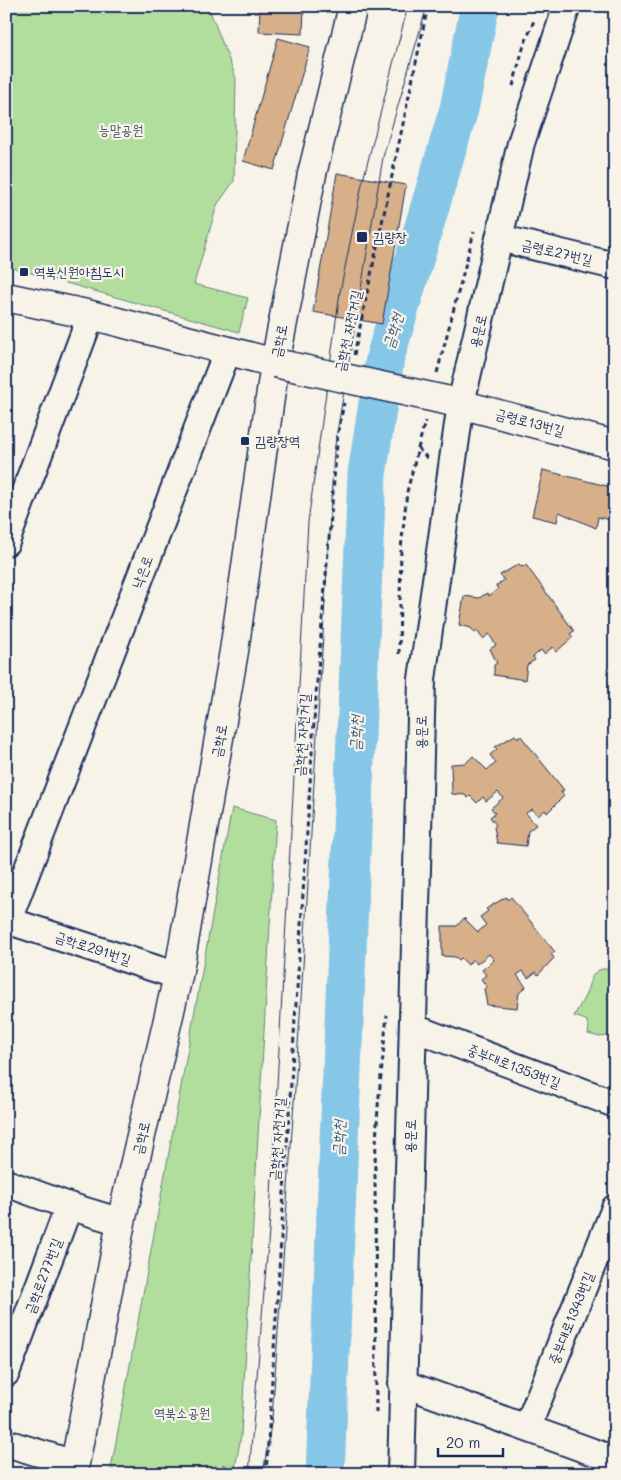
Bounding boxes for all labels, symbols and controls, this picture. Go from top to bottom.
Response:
park label: 능말공원 [98,120,144,139]
place label: 김량장 [373,227,408,246]
marker: 김량장 [355,230,369,244]
street label: 금령로27번길 [520,234,595,269]
place label: 역북신원아침도시 [34,262,124,281]
marker: 역북신원아침도시 [18,266,30,278]
street label: 금학천 자전거길 [330,287,366,374]
water label: 금학천 [377,309,407,351]
street label: 용문로 [464,312,491,349]
street label: 금학로 [266,323,291,359]
street label: 금령로13번길 [493,403,567,440]
place label: 김량장역 [255,431,300,450]
marker: 김량장역 [239,435,251,447]
street label: 낙은로 [127,553,156,591]
street label: 금학천 자전거길 [289,692,314,777]
water label: 금학천 [344,713,366,751]
street label: 용문로 [411,715,430,749]
street label: 금학로 [206,723,231,759]
street label: 금학로291번길 [53,926,134,969]
street label: 중부대로1353번길 [465,1039,564,1092]
street label: 금학천 자전거길 [264,1096,289,1181]
water label: 금학천 [327,1118,349,1156]
street label: 금학로 [127,1119,154,1156]
street label: 용문로 [399,1119,420,1153]
street label: 금학로277번길 [19,1235,66,1316]
street label: 중부대로1343번길 [543,1268,598,1367]
park label: 역북소공원 [154,1403,210,1422]
scale bar [438,1425,504,1457]
text: 20 m [446,1432,480,1452]

